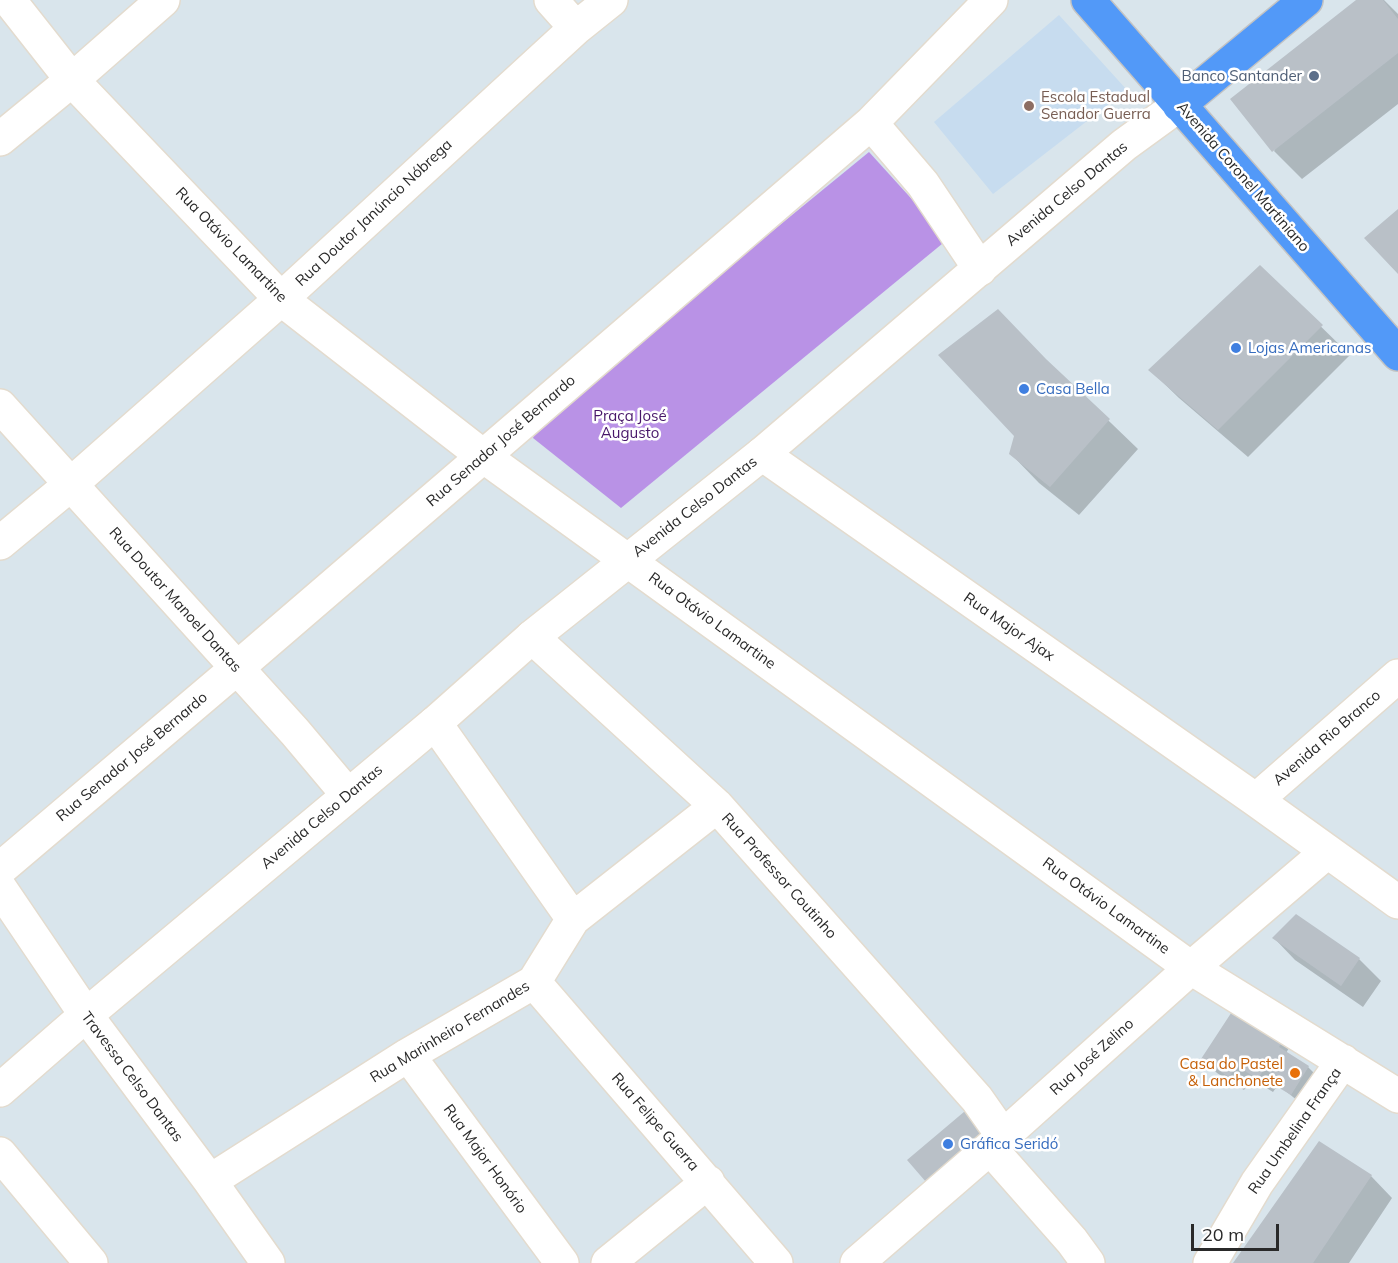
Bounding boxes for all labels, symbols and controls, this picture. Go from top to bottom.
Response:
place label: Banco Santander [1181,67,1302,85]
marker: Banco Santander [1307,69,1321,83]
place label: Escola Estadual Senador Guerra [1041,88,1151,123]
street label: Avenida Coronel Martiniano [1173,98,1313,256]
marker: Escola Estadual Senador Guerra [1022,99,1036,113]
street label: Rua Doutor Janúncio Nóbrega [292,136,456,290]
street label: Avenida Celso Dantas [1003,138,1131,250]
street label: Rua Otávio Lamartine [171,184,291,306]
place label: Lojas Americanas [1248,339,1372,357]
marker: Lojas Americanas [1229,341,1243,355]
street label: Rua Senador José Bernardo [423,371,579,511]
place label: Casa Bella [1036,380,1110,398]
marker: Casa Bella [1017,382,1031,396]
park label: Praça José Augusto [593,407,667,442]
street label: Avenida Celso Dantas [629,453,761,561]
street label: Rua Doutor Manoel Dantas [105,524,245,676]
street label: Rua Otávio Lamartine [645,569,779,673]
street label: Rua Major Ajax [960,589,1058,665]
street label: Avenida Rio Branco [1270,686,1384,790]
street label: Rua Senador José Bernardo [53,688,211,826]
street label: Avenida Celso Dantas [258,761,386,873]
street label: Rua Professor Coutinho [718,809,840,943]
street label: Rua Otávio Lamartine [1039,854,1173,958]
street label: Rua Marinheiro Fernandes [367,977,533,1087]
street label: Travessa Celso Dantas [77,1008,187,1146]
street label: Rua José Zelino [1046,1015,1138,1099]
place label: Casa do Pastel & Lanchonete [1179,1055,1283,1090]
street label: Rua Umbelina França [1245,1064,1345,1198]
marker: Casa do Pastel & Lanchonete [1288,1066,1302,1080]
street label: Rua Felipe Guerra [608,1069,702,1175]
street label: Rua Major Honório [439,1101,531,1217]
place label: Gráfica Seridó [960,1135,1058,1153]
marker: Gráfica Seridó [941,1137,955,1151]
scale bar [1194,1212,1282,1250]
text: 20 m [1202,1223,1244,1246]

